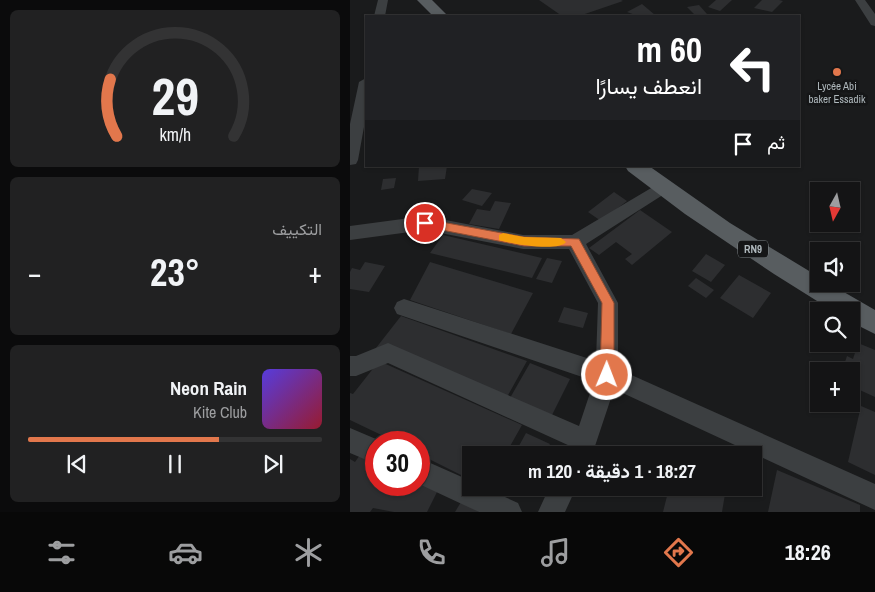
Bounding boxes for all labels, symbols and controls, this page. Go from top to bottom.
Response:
text: 60 m [637,26,702,73]
icon: left [720,35,785,100]
text: 29 [151,61,199,131]
marker: Lycée Abi baker Essadik [831,66,843,78]
text: انعطف يسارًا [595,71,702,101]
place label: Lycée Abi baker Essadik [808,79,866,106]
text: km/h [159,123,191,147]
text: ثم [767,129,785,155]
icon: arrive [729,130,757,158]
north arrow [810,182,860,232]
map controls [810,182,860,412]
pin [404,202,446,244]
icon: arrive [411,209,439,237]
text: التكييف [272,218,322,240]
road number: RN9 [738,240,768,258]
button: sound [810,242,860,292]
text: 23° [150,247,200,298]
text: − [28,254,41,292]
text: + [309,254,322,292]
button: search [810,302,860,352]
position arrow [580,348,632,400]
button: + [810,362,860,412]
text: Neon Rain [170,375,247,401]
text: Kite Club [193,401,247,423]
speed limit sign: 30 [365,431,430,496]
icon: previous [63,450,91,478]
icon: pause [161,450,189,478]
icon: next [259,450,287,478]
text: 18:27 · 1 دقيقة · 120 m [528,458,696,484]
icon: filters [44,535,79,570]
icon: car [168,535,203,570]
icon: climate [291,535,326,570]
icon: phone [414,535,449,570]
icon: music [538,535,573,570]
icon: directions [661,535,696,570]
text: 18:26 [785,537,831,567]

